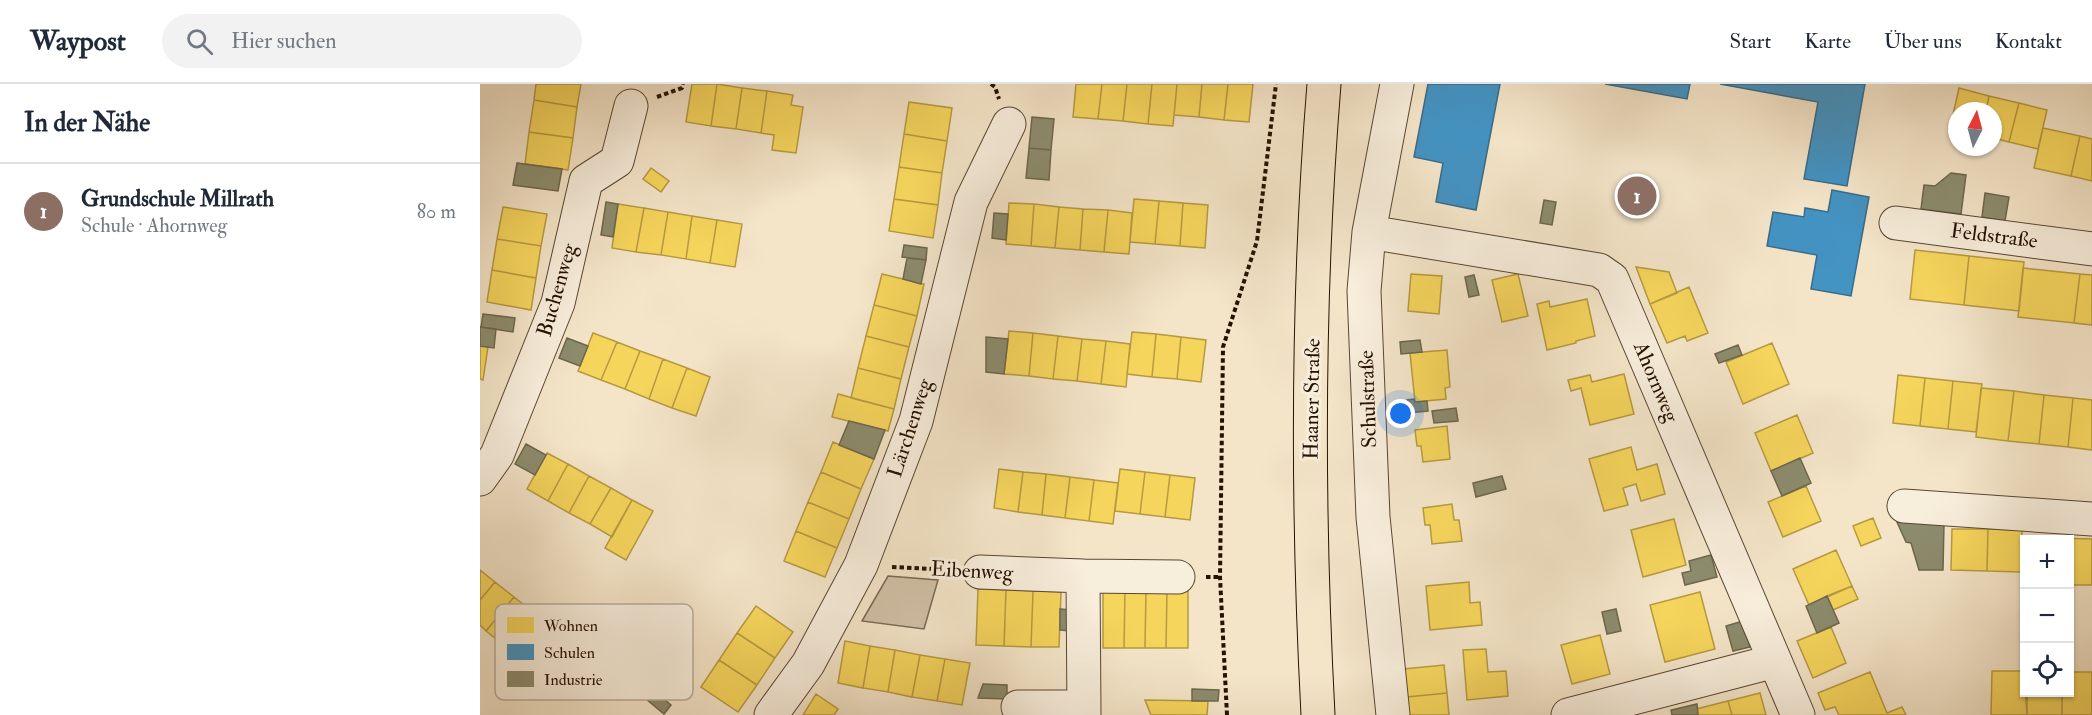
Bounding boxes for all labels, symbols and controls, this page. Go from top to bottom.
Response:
search box [162,14,582,68]
text: Waypost [30,24,126,59]
icon: search [183,25,216,58]
text: Hier suchen [231,27,337,55]
text: Start [1729,28,1771,55]
text: Karte [1804,28,1851,55]
text: Über uns [1884,28,1962,55]
text: Kontakt [1995,28,2062,55]
north arrow [1948,102,2002,156]
text: In der Nähe [24,107,150,139]
pin: 1 [1618,174,1656,218]
text: Grundschule Millrath [81,185,274,213]
text: 1 [40,199,47,224]
text: 80 m [417,199,456,224]
text: Schule · Ahornweg [81,213,227,238]
street label: Feldstraße [1949,217,2039,255]
street label: Buchenweg [531,240,583,340]
street label: Ahornweg [1627,337,1685,427]
street label: Haaner Straße [1297,338,1327,460]
street label: Schulstraße [1353,349,1383,448]
street label: Lärchenweg [881,375,939,481]
your location [1386,399,1415,428]
map controls [2020,535,2074,697]
button: + [2020,535,2074,589]
street label: Eibenweg [930,555,1014,587]
button: − [2020,589,2074,643]
legend [495,604,693,700]
text: Wohnen [543,616,598,636]
text: Schulen [544,643,595,663]
button: locate [2020,643,2074,697]
text: Industrie [544,670,603,690]

